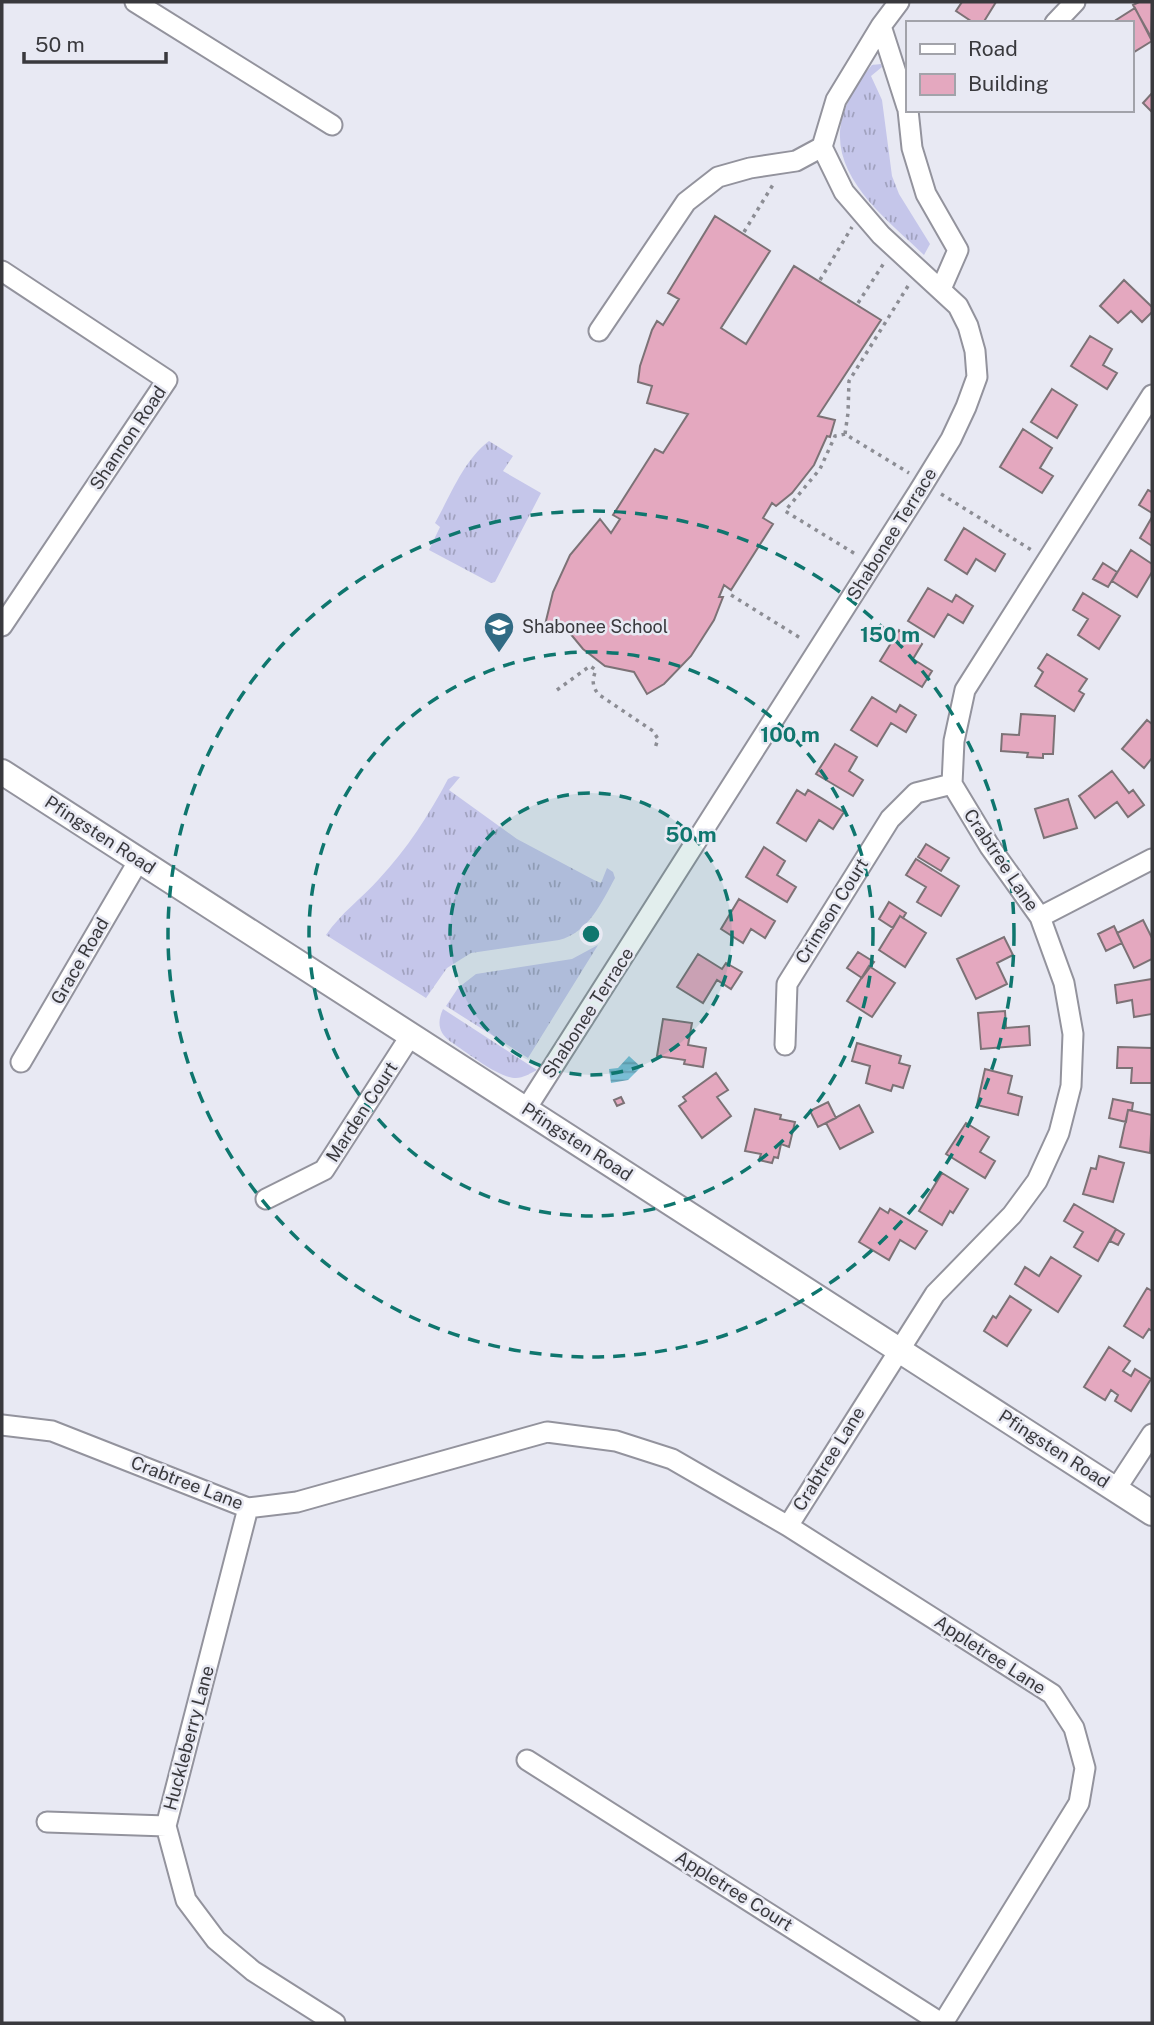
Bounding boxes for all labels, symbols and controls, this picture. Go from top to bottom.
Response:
scale bar [24,21,166,65]
legend [906,21,1133,112]
text: 50 m [35,32,85,57]
text: Road [968,36,1018,61]
text: Building [968,71,1049,96]
street label: Shannon Road [85,382,170,494]
street label: Shabonee Terrace [843,464,941,604]
school or university icon: Shabonee School [482,610,516,654]
place label: Shabonee School [522,616,668,637]
text: 150 m [860,622,920,647]
text: 100 m [760,722,820,747]
street label: Pfingsten Road [41,791,160,878]
street label: Crabtree Lane [960,805,1043,915]
text: 50 m [665,822,717,847]
street label: Crimson Court [791,854,872,967]
street label: Grace Road [46,914,113,1008]
centre of rings [579,922,603,946]
street label: Shabonee Terrace [537,943,638,1082]
street label: Marden Court [321,1058,402,1166]
street label: Pfingsten Road [518,1098,637,1185]
street label: Crabtree Lane [788,1403,869,1515]
street label: Pfingsten Road [995,1405,1114,1492]
street label: Crabtree Lane [128,1451,246,1514]
street label: Appletree Lane [931,1611,1050,1698]
street label: Huckleberry Lane [159,1663,218,1813]
street label: Appletree Court [672,1846,797,1935]

